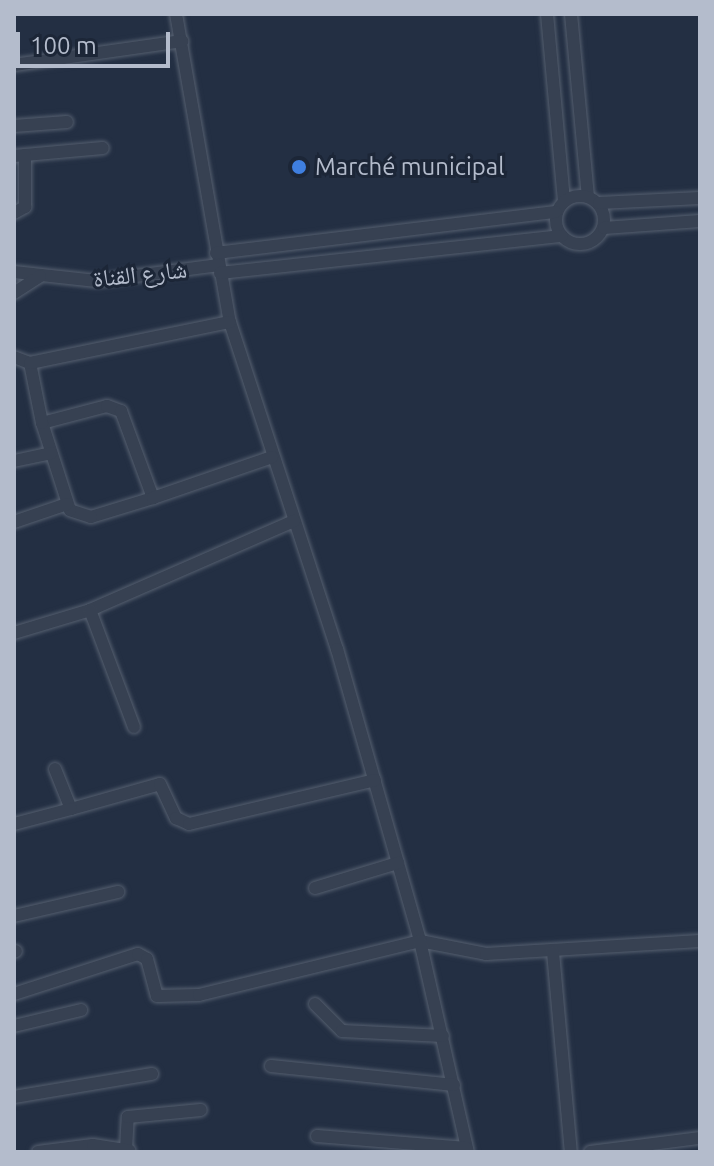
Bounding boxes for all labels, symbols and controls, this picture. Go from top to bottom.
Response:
scale bar [20,16,174,66]
text: 100 m [30,32,97,59]
place label: Marché municipal [315,153,504,181]
marker: Marché municipal [290,158,308,176]
street label: شارع القناة [92,255,188,293]

